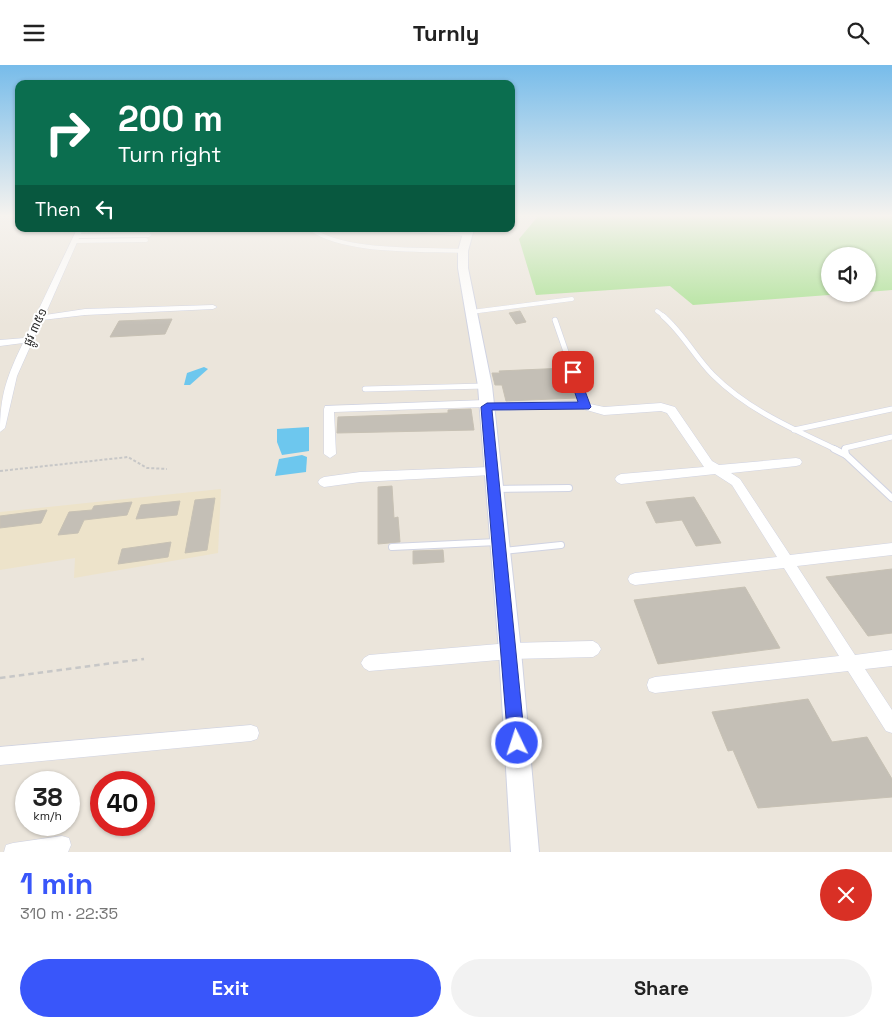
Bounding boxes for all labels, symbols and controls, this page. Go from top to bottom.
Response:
icon: menu [20,19,48,47]
text: Turnly [413,19,479,47]
icon: search [844,19,872,47]
text: 200 m [118,97,223,141]
icon: right [35,100,100,165]
text: Turn right [118,140,221,168]
icon: left [91,195,119,223]
text: Then [35,197,81,222]
map controls [821,247,876,302]
button: sound [821,247,876,302]
street label: ផ្លូវ ៣៥១ [19,305,53,350]
pin [552,351,594,393]
icon: arrive [559,358,587,386]
position arrow [490,716,542,768]
speed limit sign: 40 [90,771,155,836]
text: 38 [32,781,63,813]
text: km/h [33,808,62,824]
text: 1 min [20,864,93,903]
button: close [820,869,872,921]
text: 310 m · 22:35 [20,903,118,924]
button: Exit [20,959,441,1017]
button: Share [451,959,872,1017]

